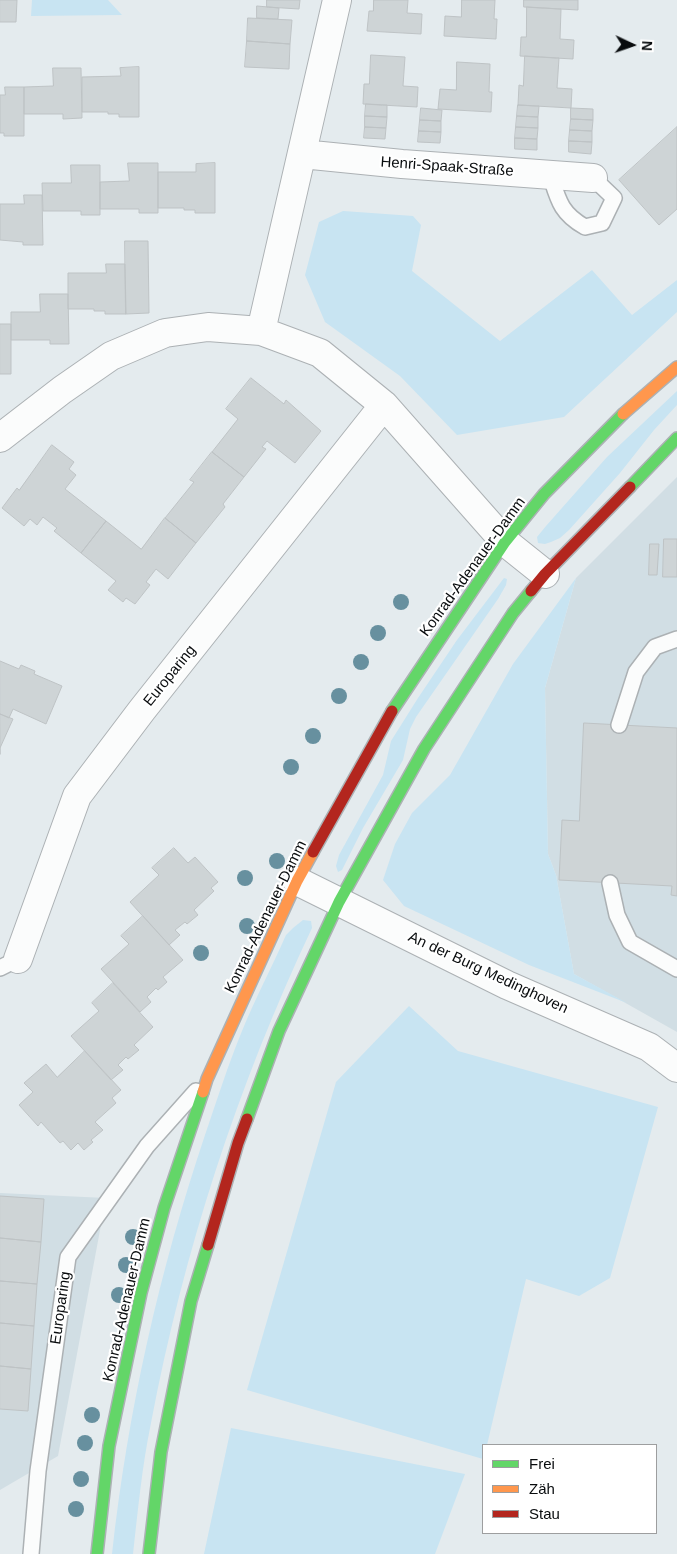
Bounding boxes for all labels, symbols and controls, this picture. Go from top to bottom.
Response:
north arrow [607,20,657,70]
text: N [639,40,655,51]
street label: Henri-Spaak-Straße [380,153,514,181]
street label: Konrad-Adenauer-Damm [416,494,530,640]
street label: Europaring [140,642,200,710]
street label: Konrad-Adenauer-Damm [221,838,311,996]
street label: An der Burg Medinghoven [405,928,571,1018]
street label: Konrad-Adenauer-Damm [99,1216,155,1384]
street label: Europaring [47,1270,75,1346]
legend [482,1444,657,1534]
text: Frei [529,1455,555,1472]
text: Zäh [529,1480,555,1497]
text: Stau [529,1505,560,1522]

